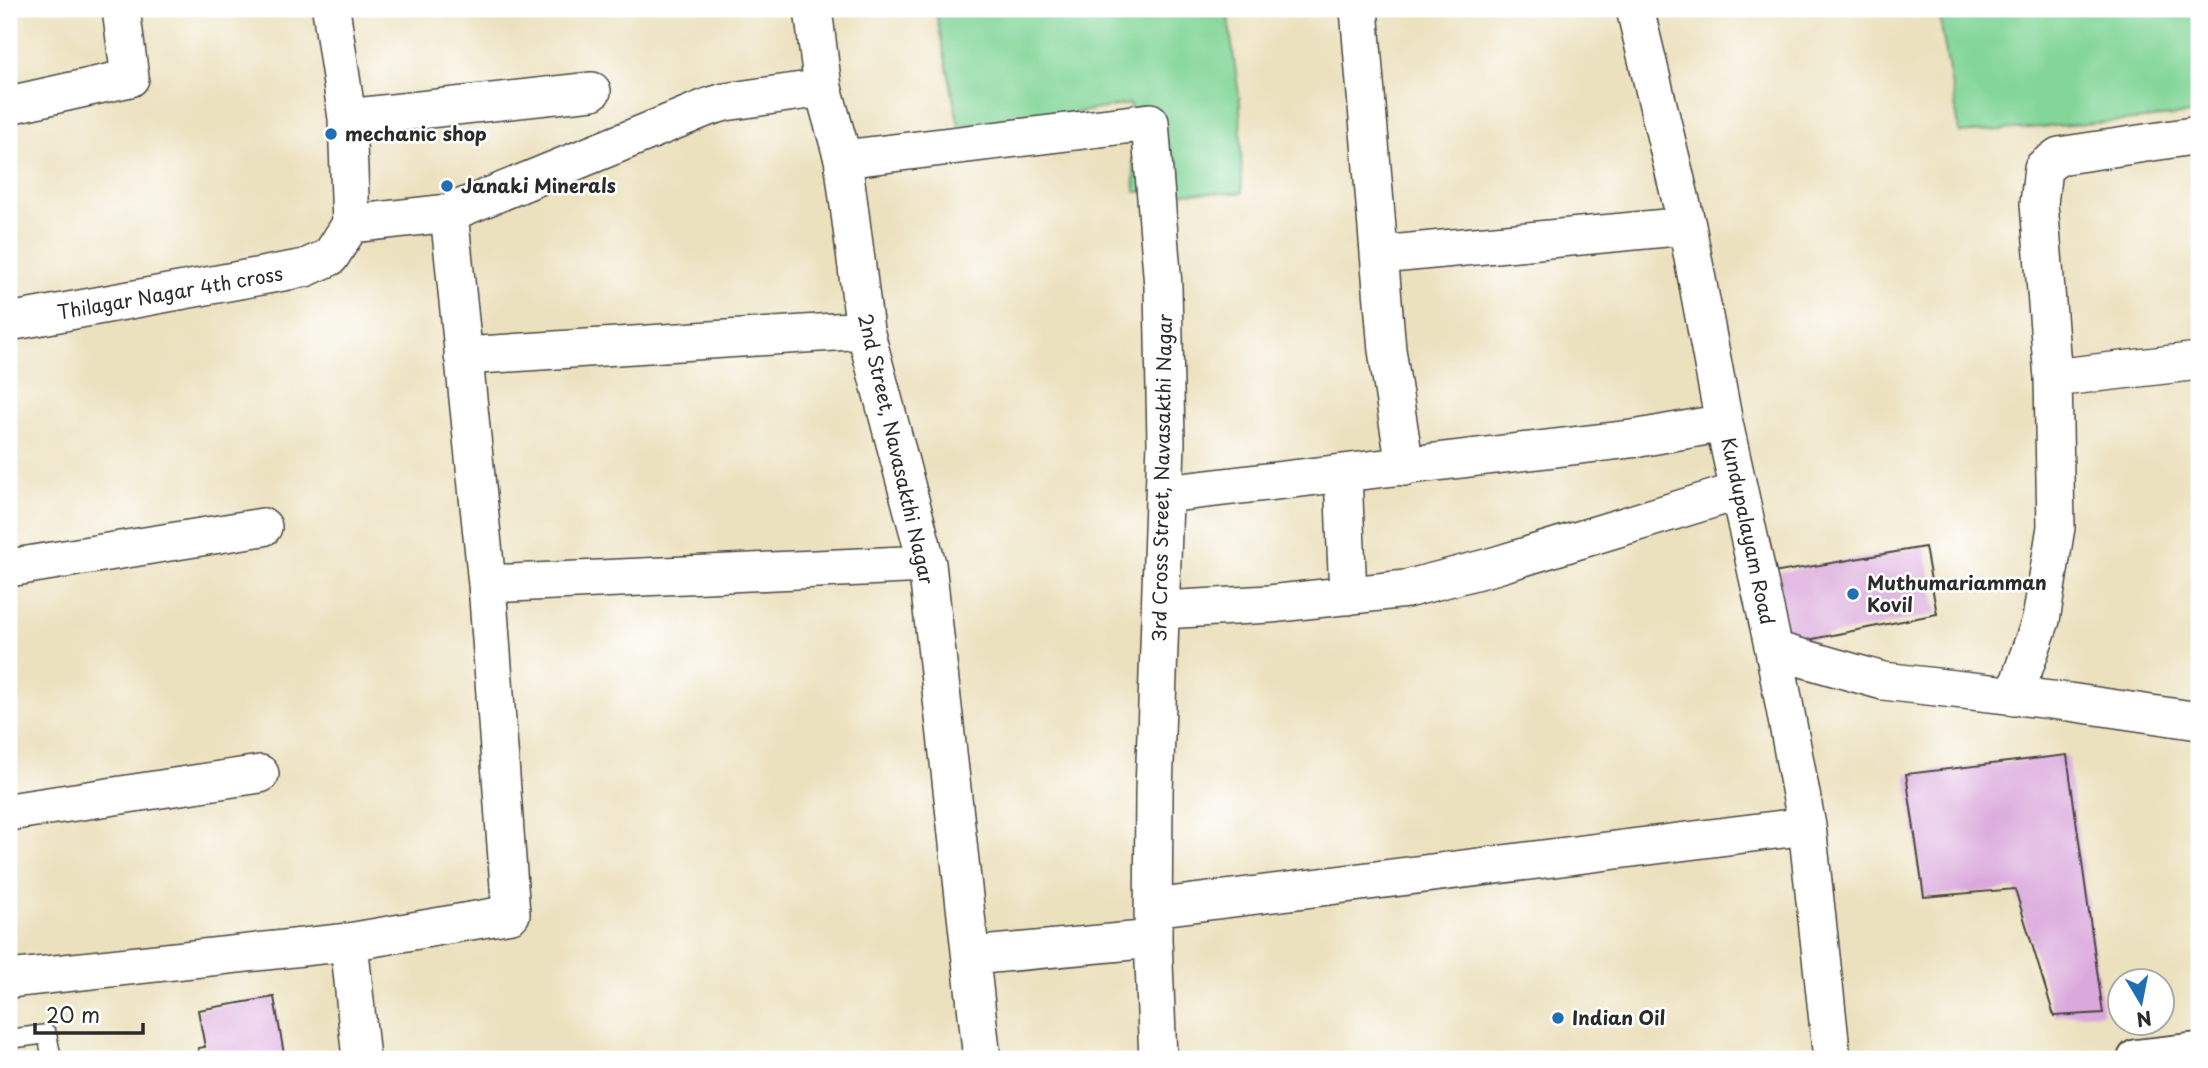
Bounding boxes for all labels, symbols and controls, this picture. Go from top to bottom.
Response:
place label: mechanic shop [345,119,487,147]
marker: mechanic shop [323,126,339,142]
place label: Janaki Minerals [461,171,616,199]
marker: Janaki Minerals [439,178,455,194]
street label: Thilagar Nagar 4th cross [55,258,285,326]
street label: 2nd Street, Navasakthi Nagar [852,311,942,588]
street label: 3rd Cross Street, Navasakthi Nagar [1144,313,1178,642]
street label: Kundupalayam Road [1715,435,1782,627]
place label: Muthumariamman Kovil [1867,568,2047,618]
marker: Muthumariamman Kovil [1845,586,1861,602]
north arrow [2106,967,2176,1036]
scale bar [35,991,144,1035]
text: 20 m [46,998,100,1030]
place label: Indian Oil [1572,1003,1666,1031]
text: N [2134,1005,2154,1035]
marker: Indian Oil [1550,1010,1566,1026]

